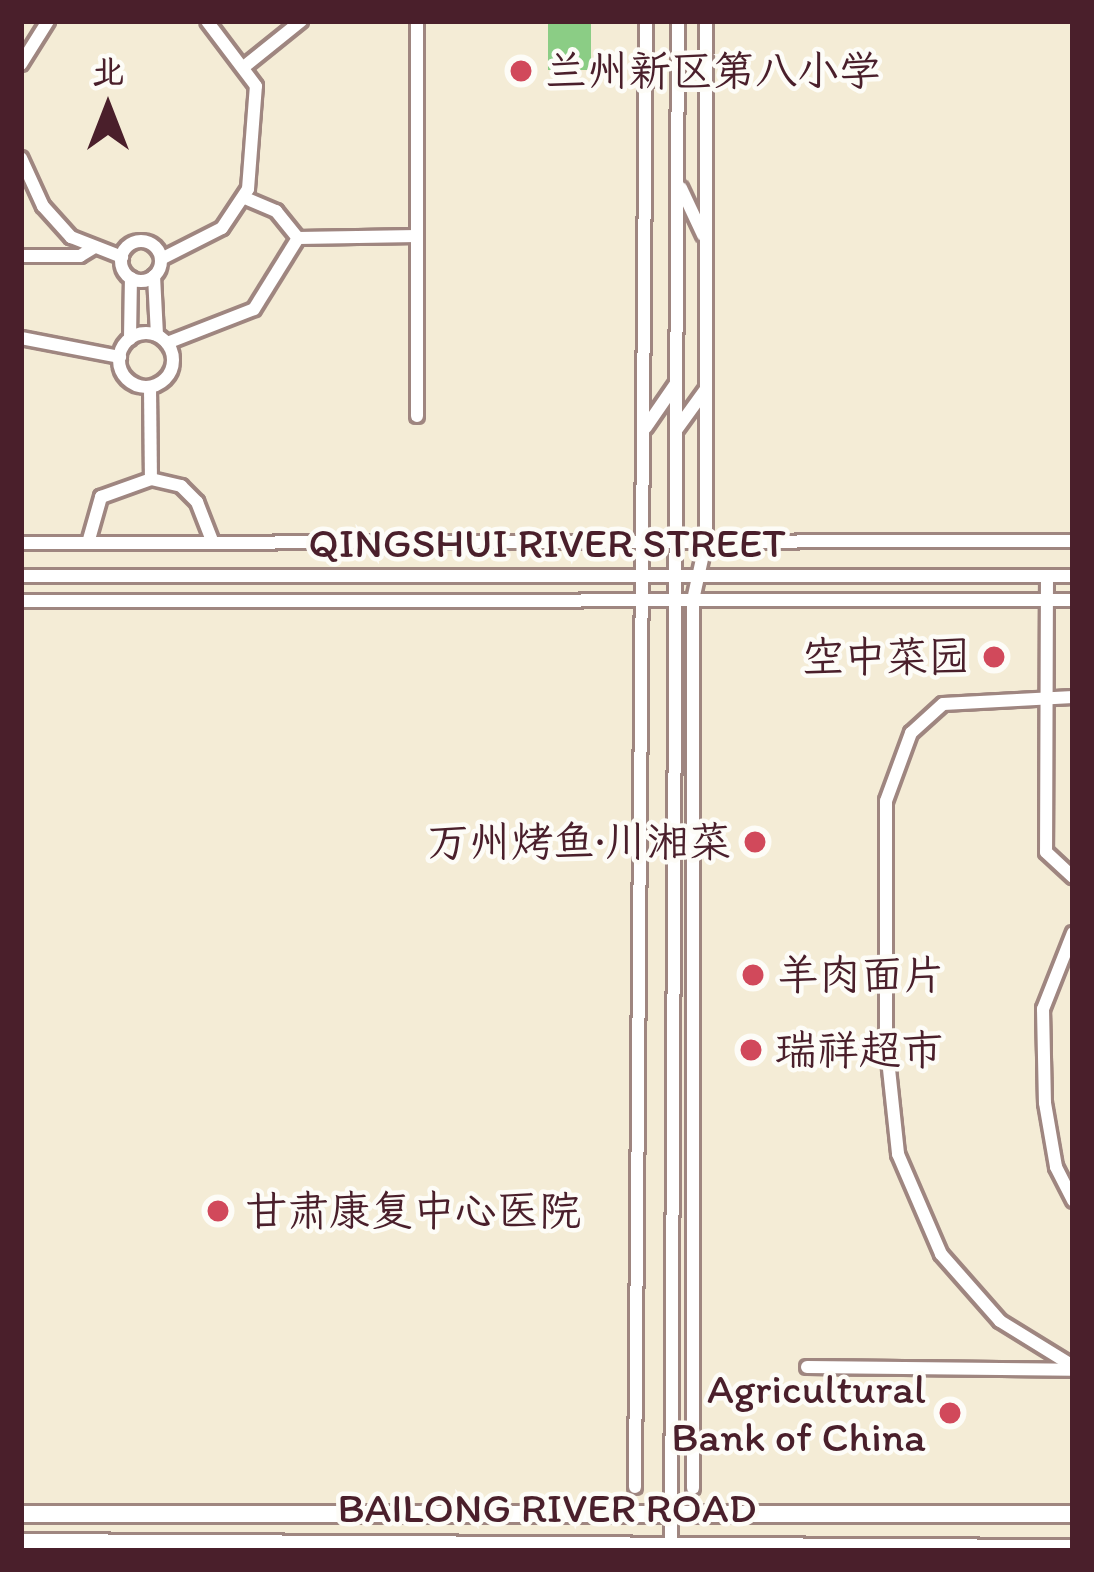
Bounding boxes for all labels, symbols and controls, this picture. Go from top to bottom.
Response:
place label: 兰州新区第八小学 [545,46,881,96]
north arrow [48,48,168,168]
text: 北 [92,52,125,91]
marker: 兰州新区第八小学 [508,58,534,84]
street label: QINGSHUI RIVER STREET [309,518,785,568]
place label: 空中菜园 [802,632,970,682]
marker: 空中菜园 [981,644,1007,670]
place label: 万州烤鱼·川湘菜 [427,817,731,867]
marker: 万州烤鱼·川湘菜 [742,829,768,855]
place label: 羊肉面片 [777,950,945,1000]
marker: 羊肉面片 [740,962,766,988]
place label: 瑞祥超市 [775,1025,943,1075]
marker: 瑞祥超市 [738,1037,764,1063]
place label: 甘肃康复中心医院 [245,1186,581,1236]
marker: 甘肃康复中心医院 [202,1195,234,1227]
place label: Agricultural Bank of China [672,1364,926,1462]
marker: Agricultural Bank of China [937,1400,963,1426]
street label: BAILONG RIVER ROAD [338,1483,756,1533]

